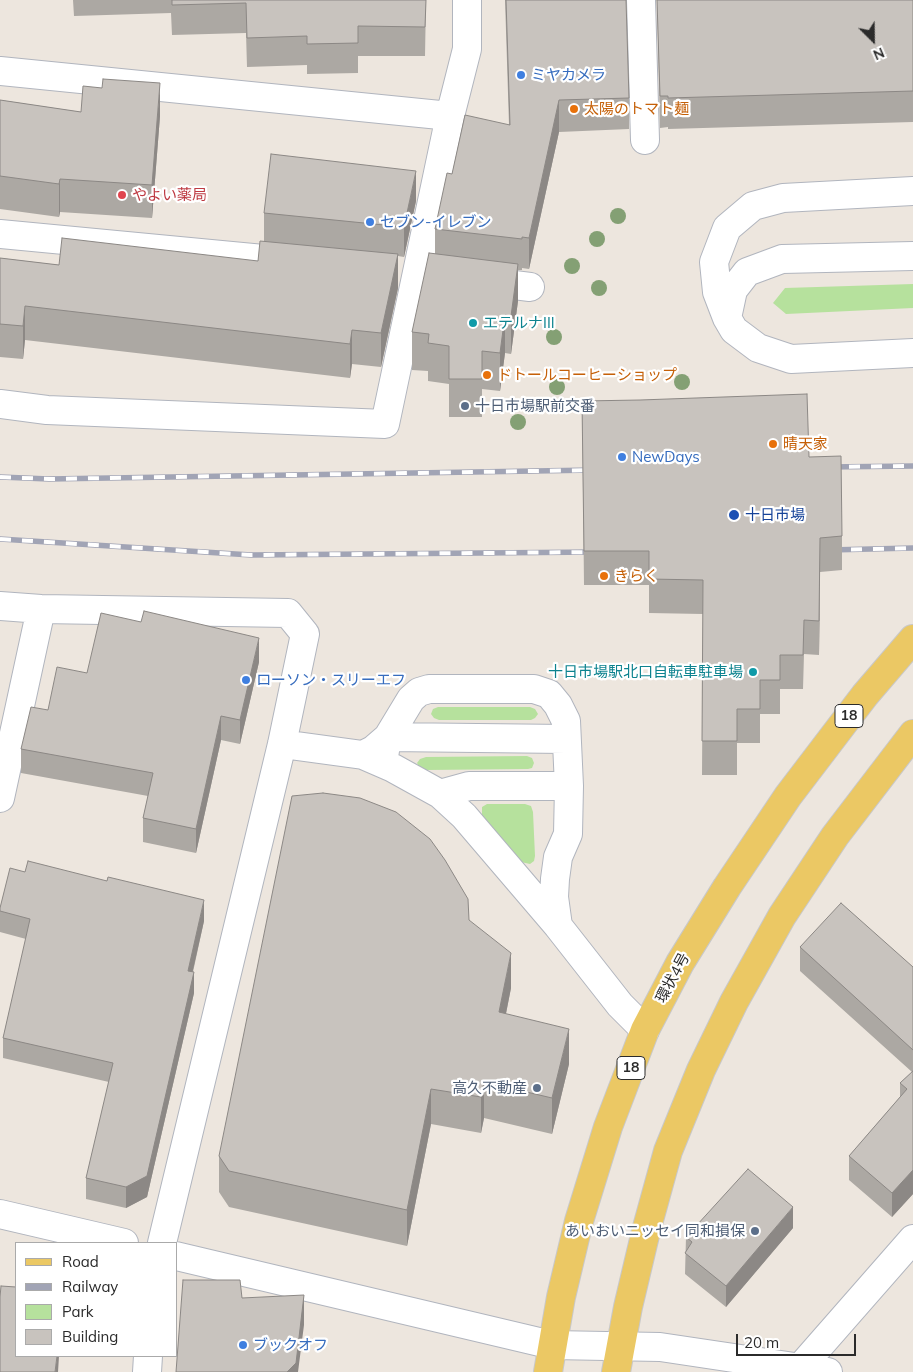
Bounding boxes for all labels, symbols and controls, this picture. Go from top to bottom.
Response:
north arrow [848,15,898,65]
text: N [870,43,887,64]
place label: ミヤカメラ [531,66,606,84]
marker: ミヤカメラ [515,69,527,81]
place label: 太陽のトマト麺 [584,100,689,118]
marker: 太陽のトマト麺 [568,103,580,115]
place label: やよい薬局 [132,186,207,204]
marker: やよい薬局 [116,189,128,201]
place label: セブン-イレブン [380,213,491,231]
marker: セブン-イレブン [364,216,376,228]
place label: エテルナIII [483,314,555,332]
marker: エテルナIII [467,317,479,329]
place label: ドトールコーヒーショップ [497,366,677,384]
marker: ドトールコーヒーショップ [481,369,493,381]
place label: 十日市場駅前交番 [475,397,595,415]
marker: 十日市場駅前交番 [459,400,471,412]
place label: 晴天家 [783,435,828,453]
marker: 晴天家 [767,438,779,450]
place label: NewDays [632,448,700,466]
marker: NewDays [616,451,628,463]
place label: 十日市場 [745,506,805,524]
marker: 十日市場 [727,508,741,522]
place label: きらく [614,567,659,585]
marker: きらく [598,570,610,582]
place label: 十日市場駅北口自転車駐車場 [548,663,743,681]
marker: 十日市場駅北口自転車駐車場 [747,666,759,678]
place label: ローソン・スリーエフ [256,671,406,689]
marker: ローソン・スリーエフ [240,674,252,686]
road number: 18 [835,704,863,728]
street label: 環状4号 [652,950,694,1006]
road number: 18 [617,1056,645,1080]
place label: 高久不動産 [452,1079,527,1097]
marker: 高久不動産 [531,1082,543,1094]
place label: あいおいニッセイ同和損保 [565,1222,745,1240]
marker: あいおいニッセイ同和損保 [749,1225,761,1237]
legend [15,1242,178,1357]
text: Road [62,1252,99,1271]
text: Railway [62,1277,118,1296]
text: Park [62,1302,94,1321]
scale bar [738,1324,858,1356]
text: Building [62,1327,118,1346]
text: 20 m [744,1333,779,1352]
place label: ブックオフ [253,1336,328,1354]
marker: ブックオフ [237,1339,249,1351]

